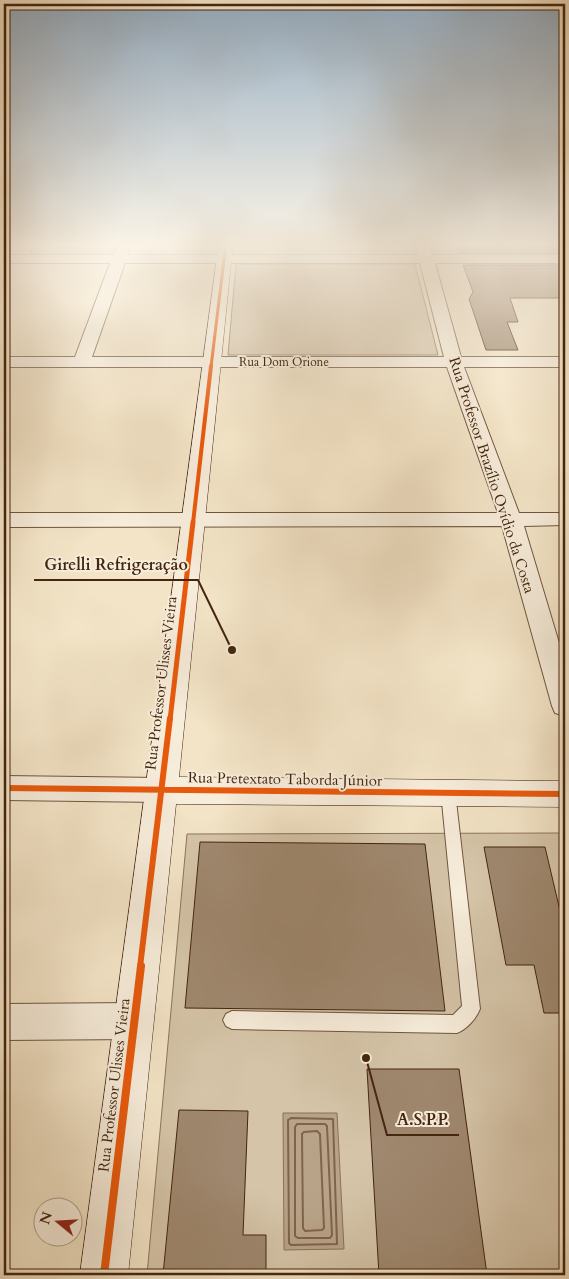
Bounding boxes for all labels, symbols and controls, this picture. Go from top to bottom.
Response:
street label: Rua Dom Orione [239,354,329,370]
street label: Rua Professor Brazílio Ovídio da Costa [444,354,540,596]
callout: Girelli Refrigeração [34,549,198,580]
text: Girelli Refrigeração [44,554,188,576]
street label: Rua Professor Ulisses Vieira [140,594,182,771]
street label: Rua Pretextato Taborda Júnior [188,767,383,791]
street label: Rua Professor Ulisses Vieira [93,996,135,1173]
callout: A.S.P.P. [387,1104,459,1135]
text: A.S.P.P. [397,1109,449,1131]
north arrow [32,1196,82,1246]
text: N [35,1209,57,1227]

